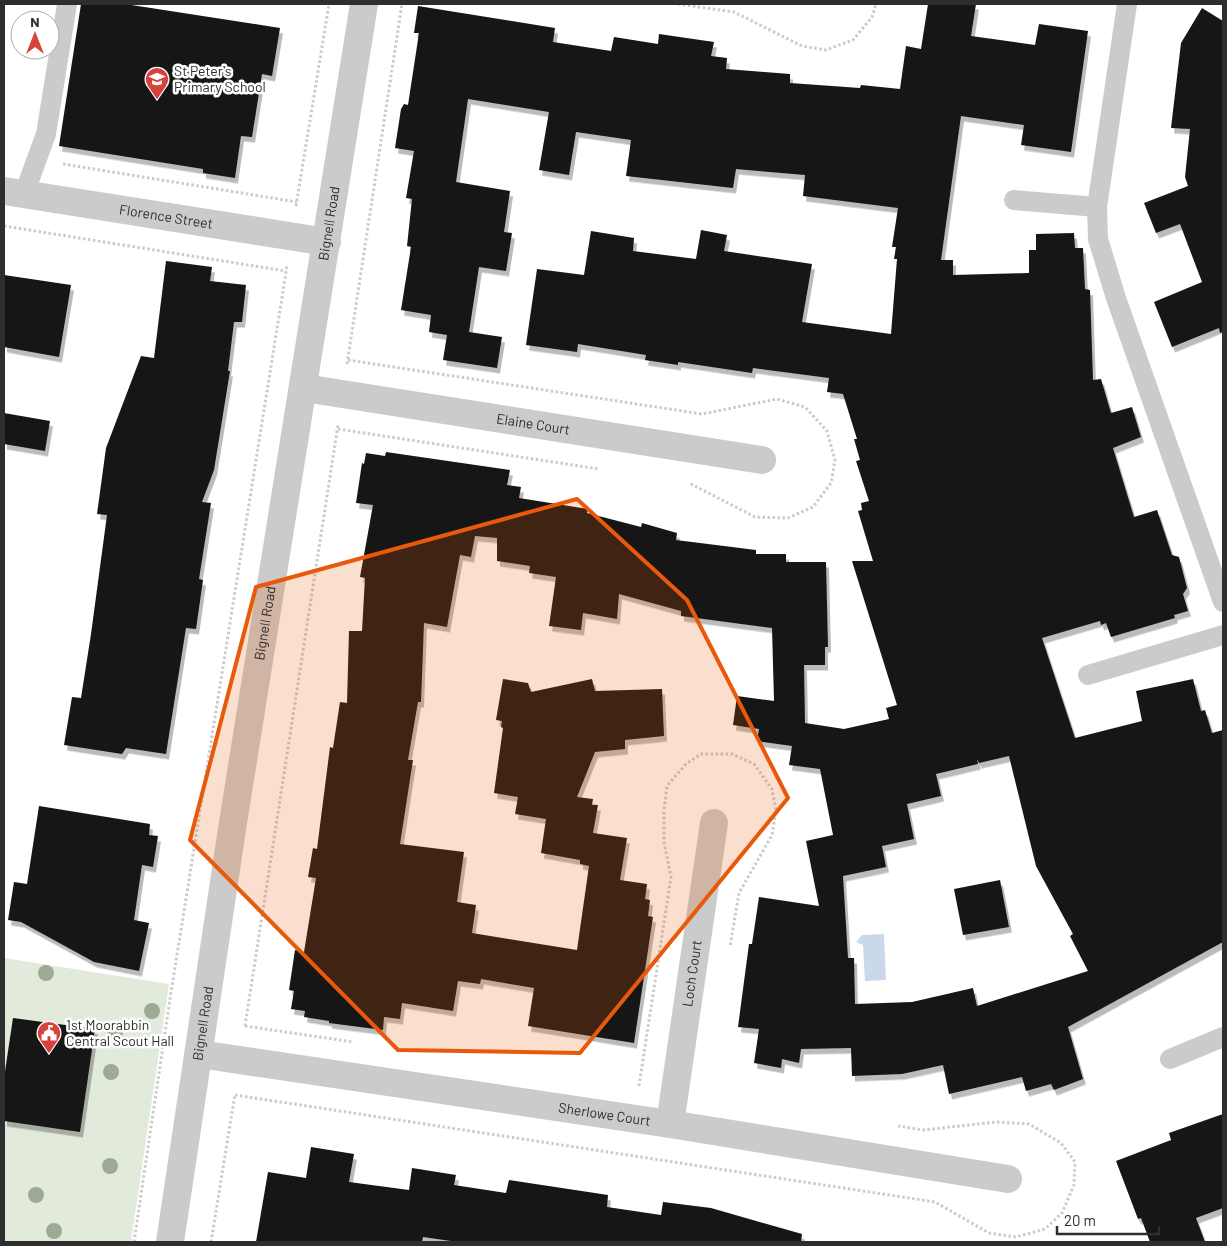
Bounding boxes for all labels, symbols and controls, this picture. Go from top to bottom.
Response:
north arrow [10,10,60,60]
text: N [30,13,40,30]
place label: St Peter's Primary School [174,62,266,95]
school or university icon: St Peter's Primary School [144,66,170,100]
street label: Bignell Road [314,185,343,262]
street label: Florence Street [118,200,214,232]
street label: Elaine Court [495,409,571,438]
street label: Bignell Road [250,585,279,662]
street label: Loch Court [678,939,705,1008]
street label: Bignell Road [188,985,216,1062]
place label: 1st Moorabbin Central Scout Hall [66,1016,174,1049]
public building icon: 1st Moorabbin Central Scout Hall [36,1020,62,1054]
street label: Sherlowe Court [557,1099,652,1129]
scale bar [1057,1204,1160,1236]
text: 20 m [1064,1211,1096,1229]

